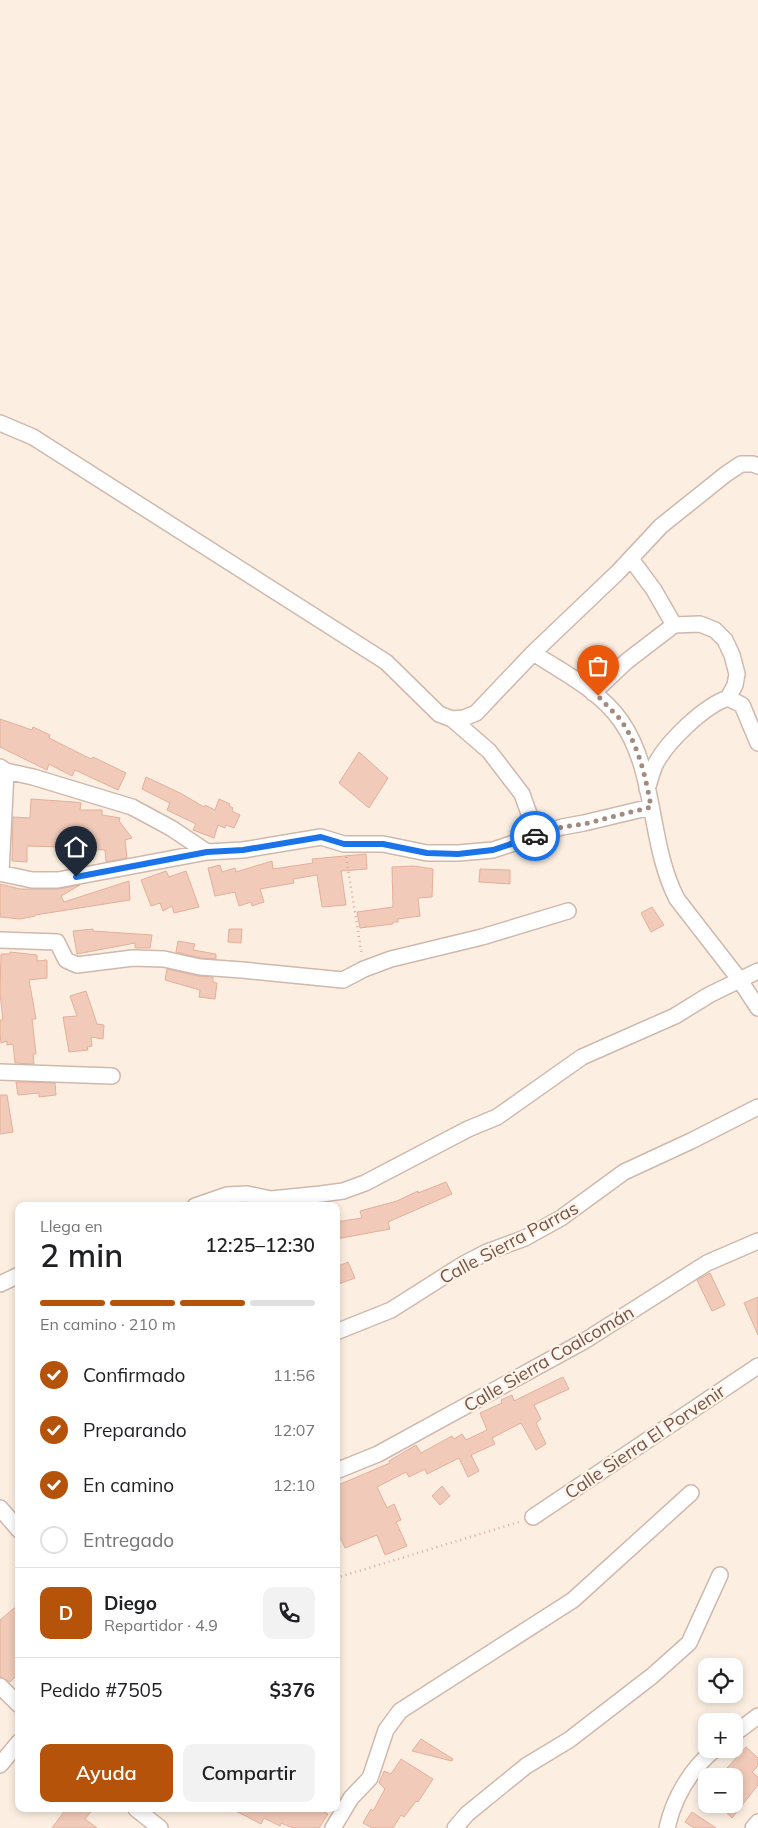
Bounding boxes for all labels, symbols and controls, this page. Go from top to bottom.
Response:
pin [577,645,619,696]
icon: bag [584,652,612,680]
courier [510,811,560,861]
icon: car [521,822,549,850]
pin [55,826,97,877]
icon: home [62,833,90,861]
street label: Calle Sierra Parras [435,1196,582,1289]
text: Llega en [40,1216,103,1236]
text: 12:25–12:30 [205,1233,315,1257]
text: 2 min [40,1235,123,1275]
street label: Calle Sierra Coalcomán [459,1300,638,1417]
text: En camino · 210 m [40,1314,176,1334]
icon: check [40,1361,68,1389]
text: Confirmado [83,1363,185,1387]
text: 11:56 [273,1365,315,1385]
street label: Calle Sierra El Porvenir [560,1379,730,1504]
icon: check [40,1416,68,1444]
text: Preparando [83,1418,187,1442]
text: 12:07 [273,1420,315,1440]
icon: check [40,1471,68,1499]
text: En camino [83,1473,174,1497]
text: 12:10 [273,1475,315,1495]
text: Entregado [83,1528,174,1552]
button: phone [263,1587,315,1639]
text: Diego [104,1591,157,1615]
text: D [59,1601,73,1625]
text: Repartidor · 4.9 [104,1615,218,1635]
map controls [698,1658,743,1813]
button: locate [698,1658,743,1703]
text: Pedido #7505 [40,1678,162,1702]
text: $376 [269,1678,315,1702]
button: + [698,1713,743,1758]
button: Ayuda [40,1744,173,1802]
button: Compartir [183,1744,315,1802]
button: − [698,1768,743,1813]

